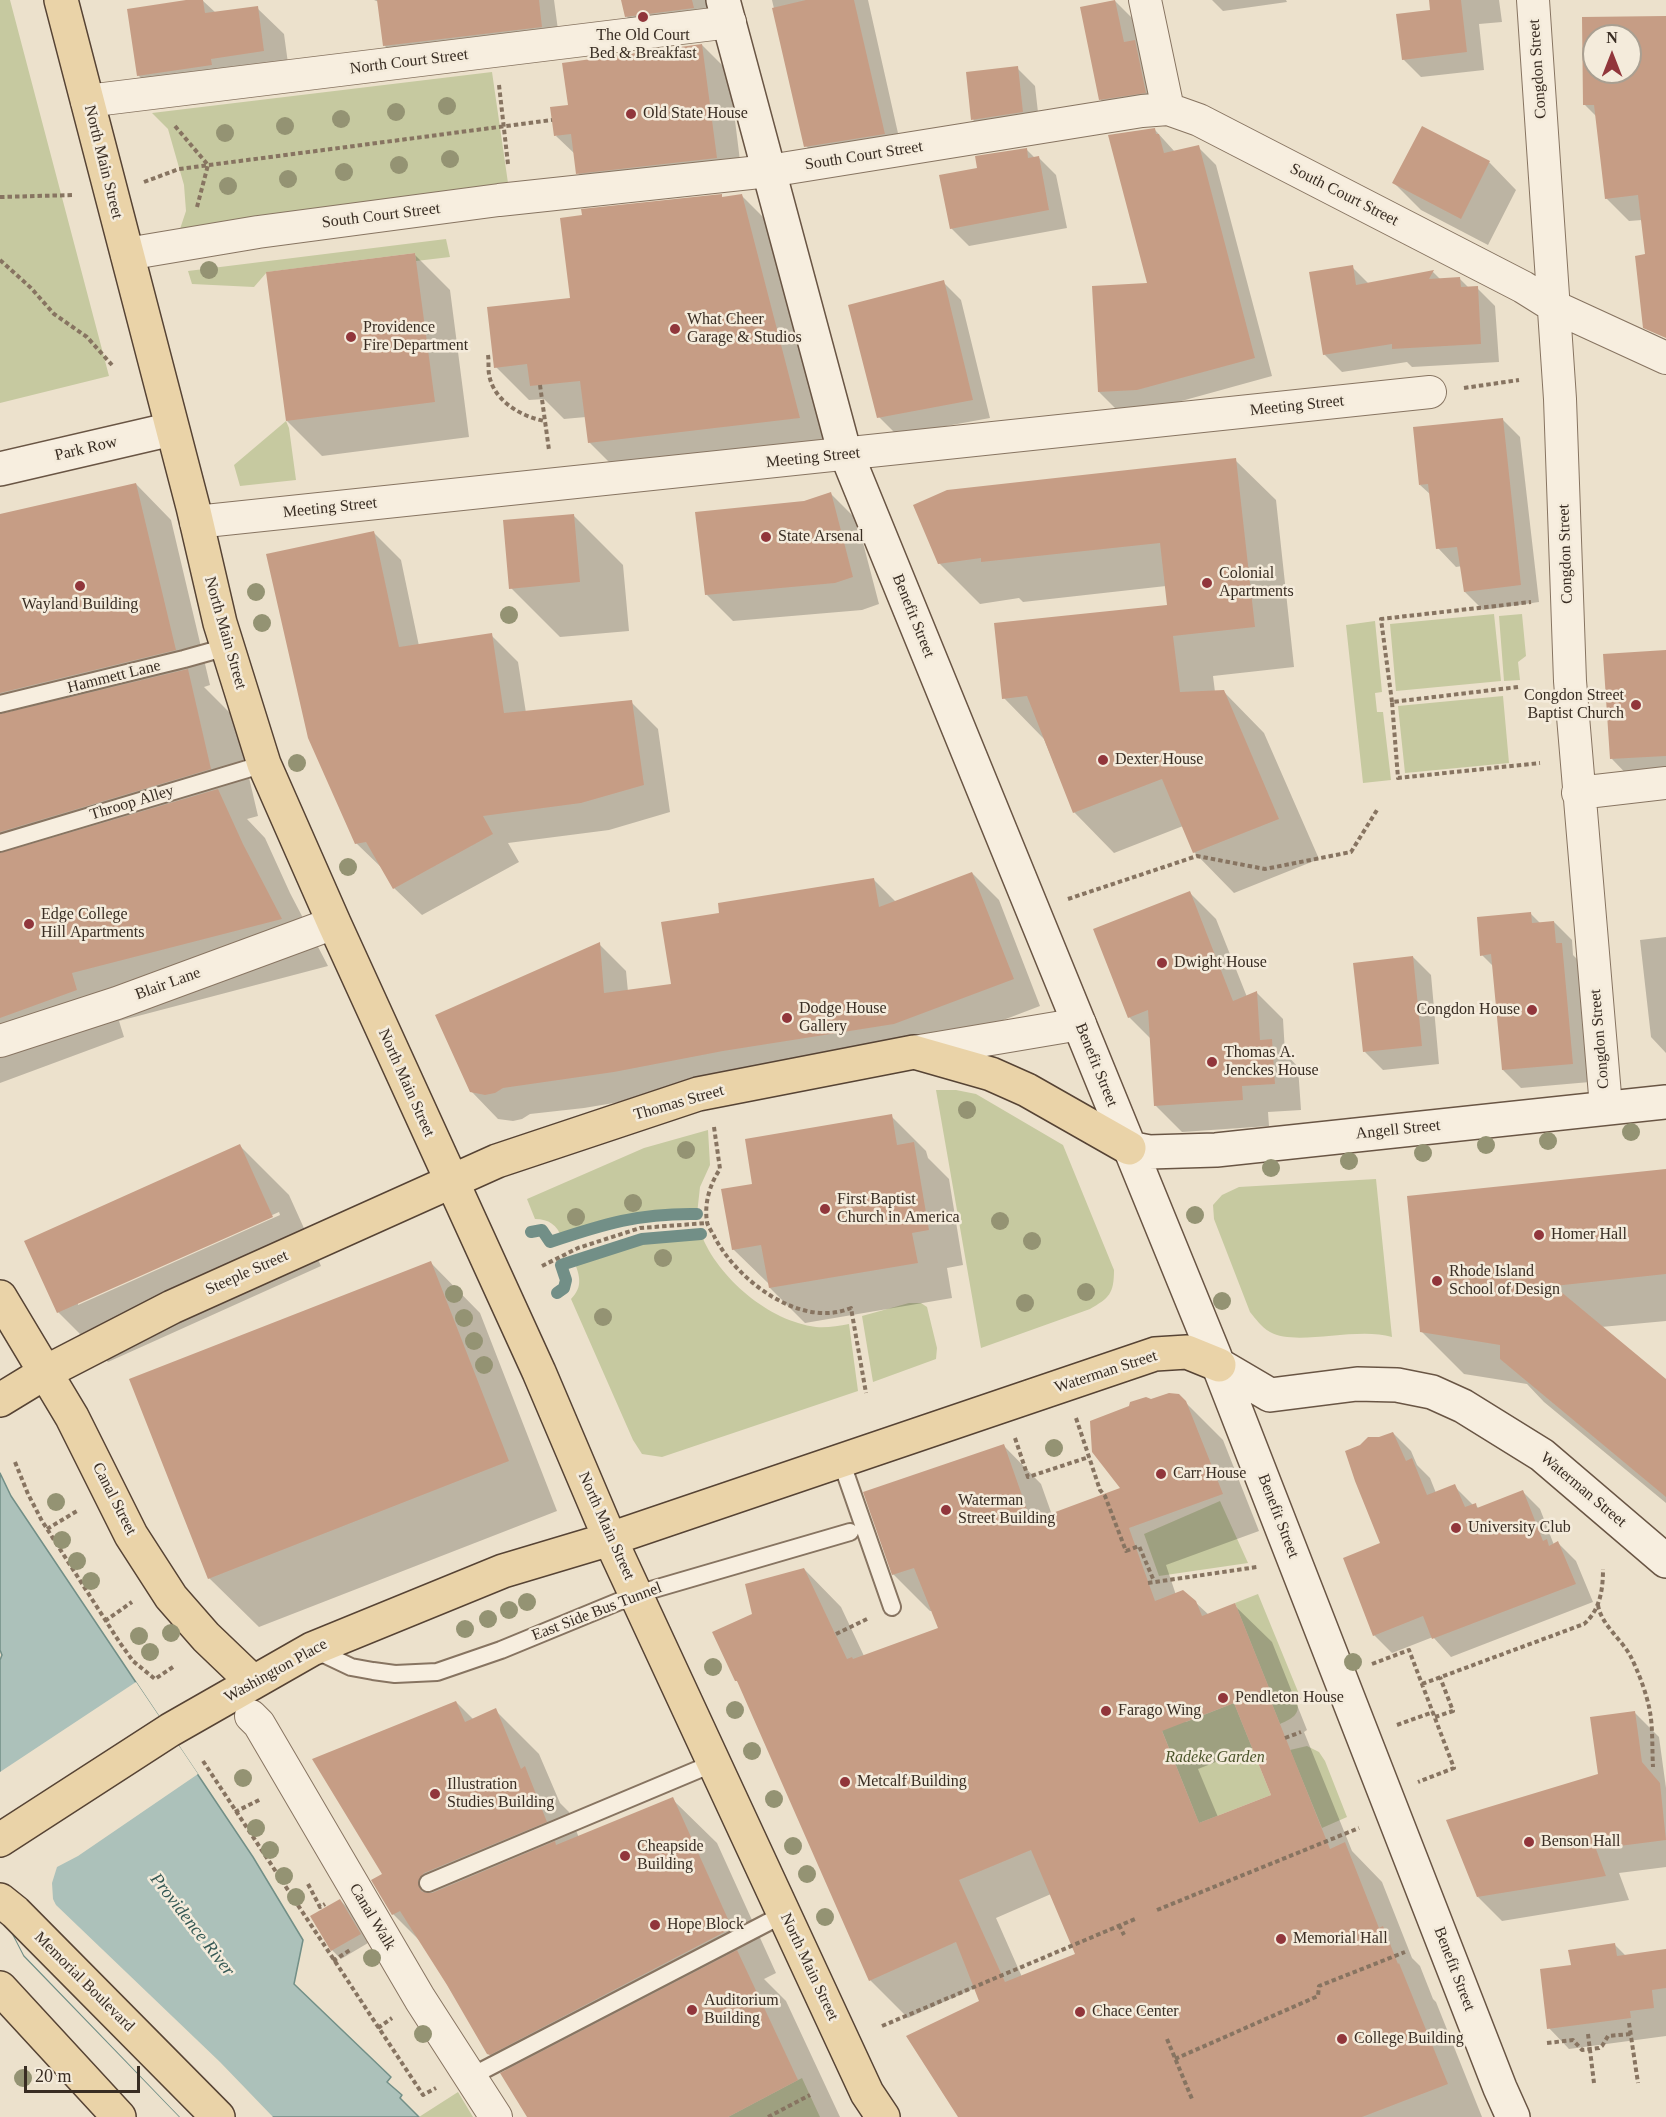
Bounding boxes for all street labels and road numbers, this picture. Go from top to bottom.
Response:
street label: Congdon Street [1525,18,1551,120]
street label: North Court Street [349,45,469,79]
street label: North Main Street [80,103,126,221]
street label: South Court Street [804,137,924,175]
street label: South Court Street [1287,159,1401,231]
street label: South Court Street [321,199,441,233]
street label: Meeting Street [1249,392,1345,420]
street label: Park Row [53,432,119,466]
street label: Meeting Street [765,444,861,472]
street label: Meeting Street [282,494,378,522]
street label: Congdon Street [1555,504,1577,604]
street label: Benefit Street [888,571,938,661]
street label: North Main Street [200,574,250,692]
street label: Hammett Lane [65,656,163,698]
street label: Throop Alley [88,781,176,825]
street label: Blair Lane [133,963,203,1005]
street label: Congdon Street [1586,988,1614,1090]
street label: Benefit Street [1071,1020,1121,1110]
street label: North Main Street [374,1026,438,1140]
street label: Thomas Street [632,1081,726,1125]
street label: Angell Street [1355,1116,1441,1144]
street label: Steeple Street [203,1246,291,1300]
street label: Waterman Street [1052,1346,1160,1398]
street label: Waterman Street [1536,1448,1630,1532]
street label: Canal Street [88,1460,140,1538]
street label: North Main Street [574,1469,638,1583]
street label: Benefit Street [1253,1471,1303,1561]
street label: East Side Bus Tunnel [529,1578,665,1646]
street label: Washington Place [221,1635,331,1707]
street label: Canal Walk [345,1880,399,1954]
street label: North Main Street [776,1910,842,2024]
street label: Benefit Street [1429,1924,1479,2014]
street label: Memorial Boulevard [30,1928,138,2036]

